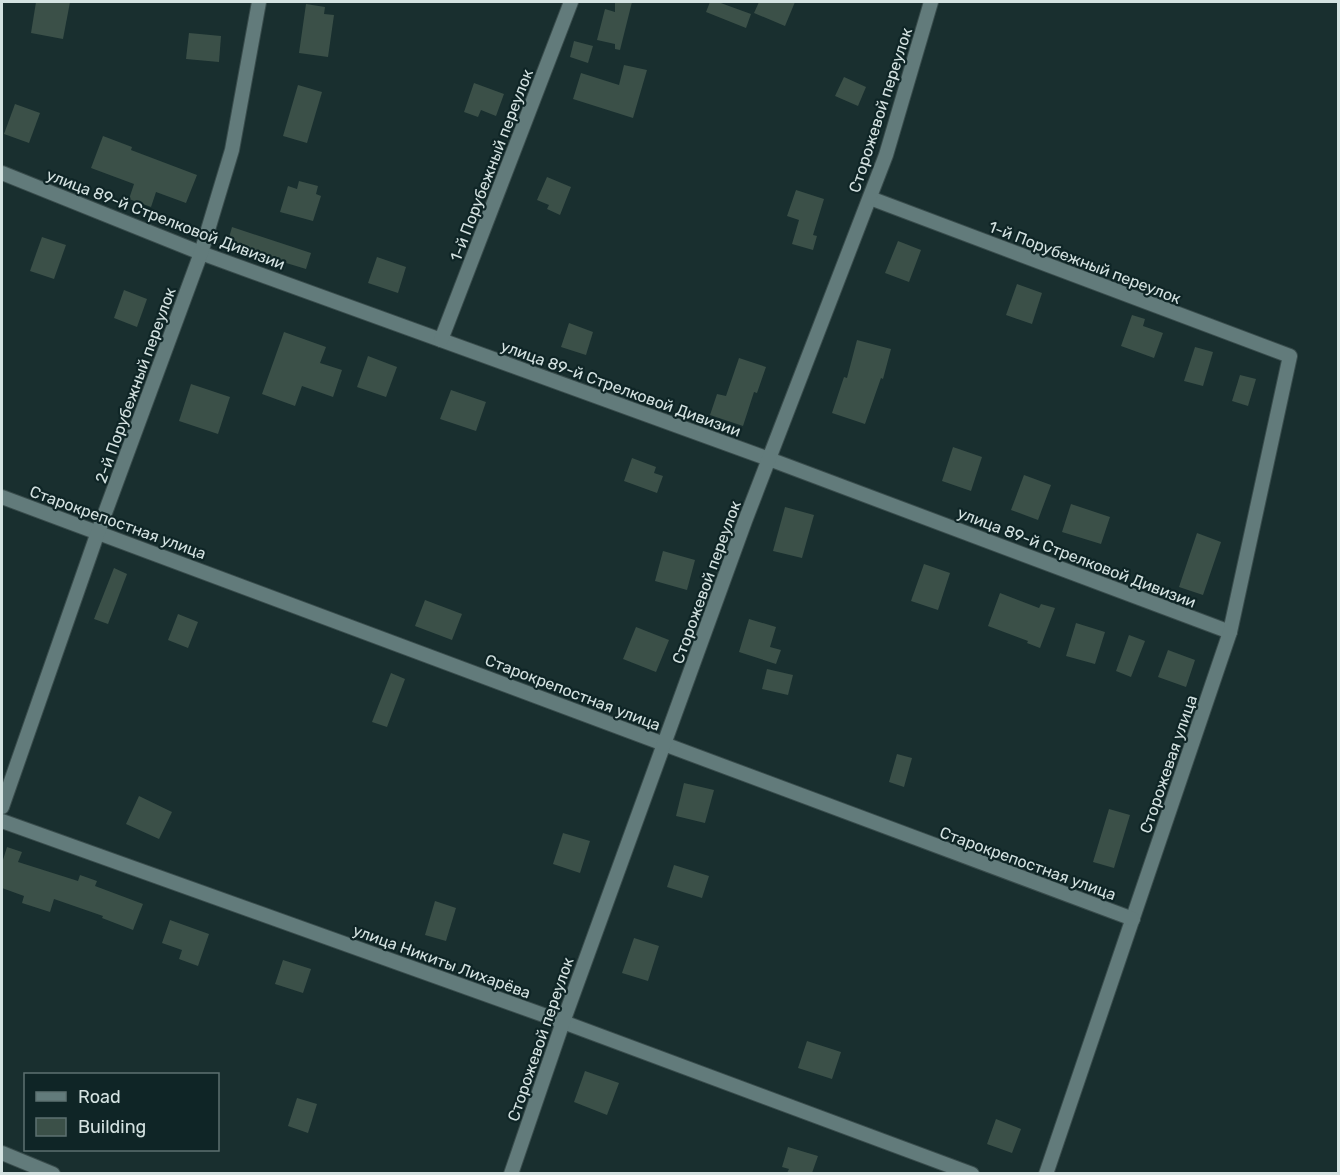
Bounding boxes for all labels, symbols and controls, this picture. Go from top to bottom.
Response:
street label: Сторожевой переулок [845,25,916,195]
street label: 1-й Порубежный переулок [446,66,537,264]
street label: улица 89-й Стрелковой Дивизии [44,165,288,274]
street label: 1-й Порубежный переулок [986,217,1184,308]
street label: 2-й Порубежный переулок [91,284,180,486]
street label: улица 89-й Стрелковой Дивизии [498,336,743,441]
street label: Старокрепостная улица [27,482,209,563]
street label: Сторожевой переулок [668,498,745,666]
street label: улица 89-й Стрелковой Дивизии [955,503,1199,612]
street label: Старокрепостная улица [482,650,663,735]
street label: Сторожевая улица [1136,693,1201,836]
street label: Старокрепостная улица [937,823,1119,904]
street label: улица Никиты Лихарёва [350,920,533,1002]
street label: Сторожевой переулок [503,954,578,1124]
legend [24,1073,219,1151]
text: Road [78,1086,121,1108]
text: Building [78,1116,146,1138]

